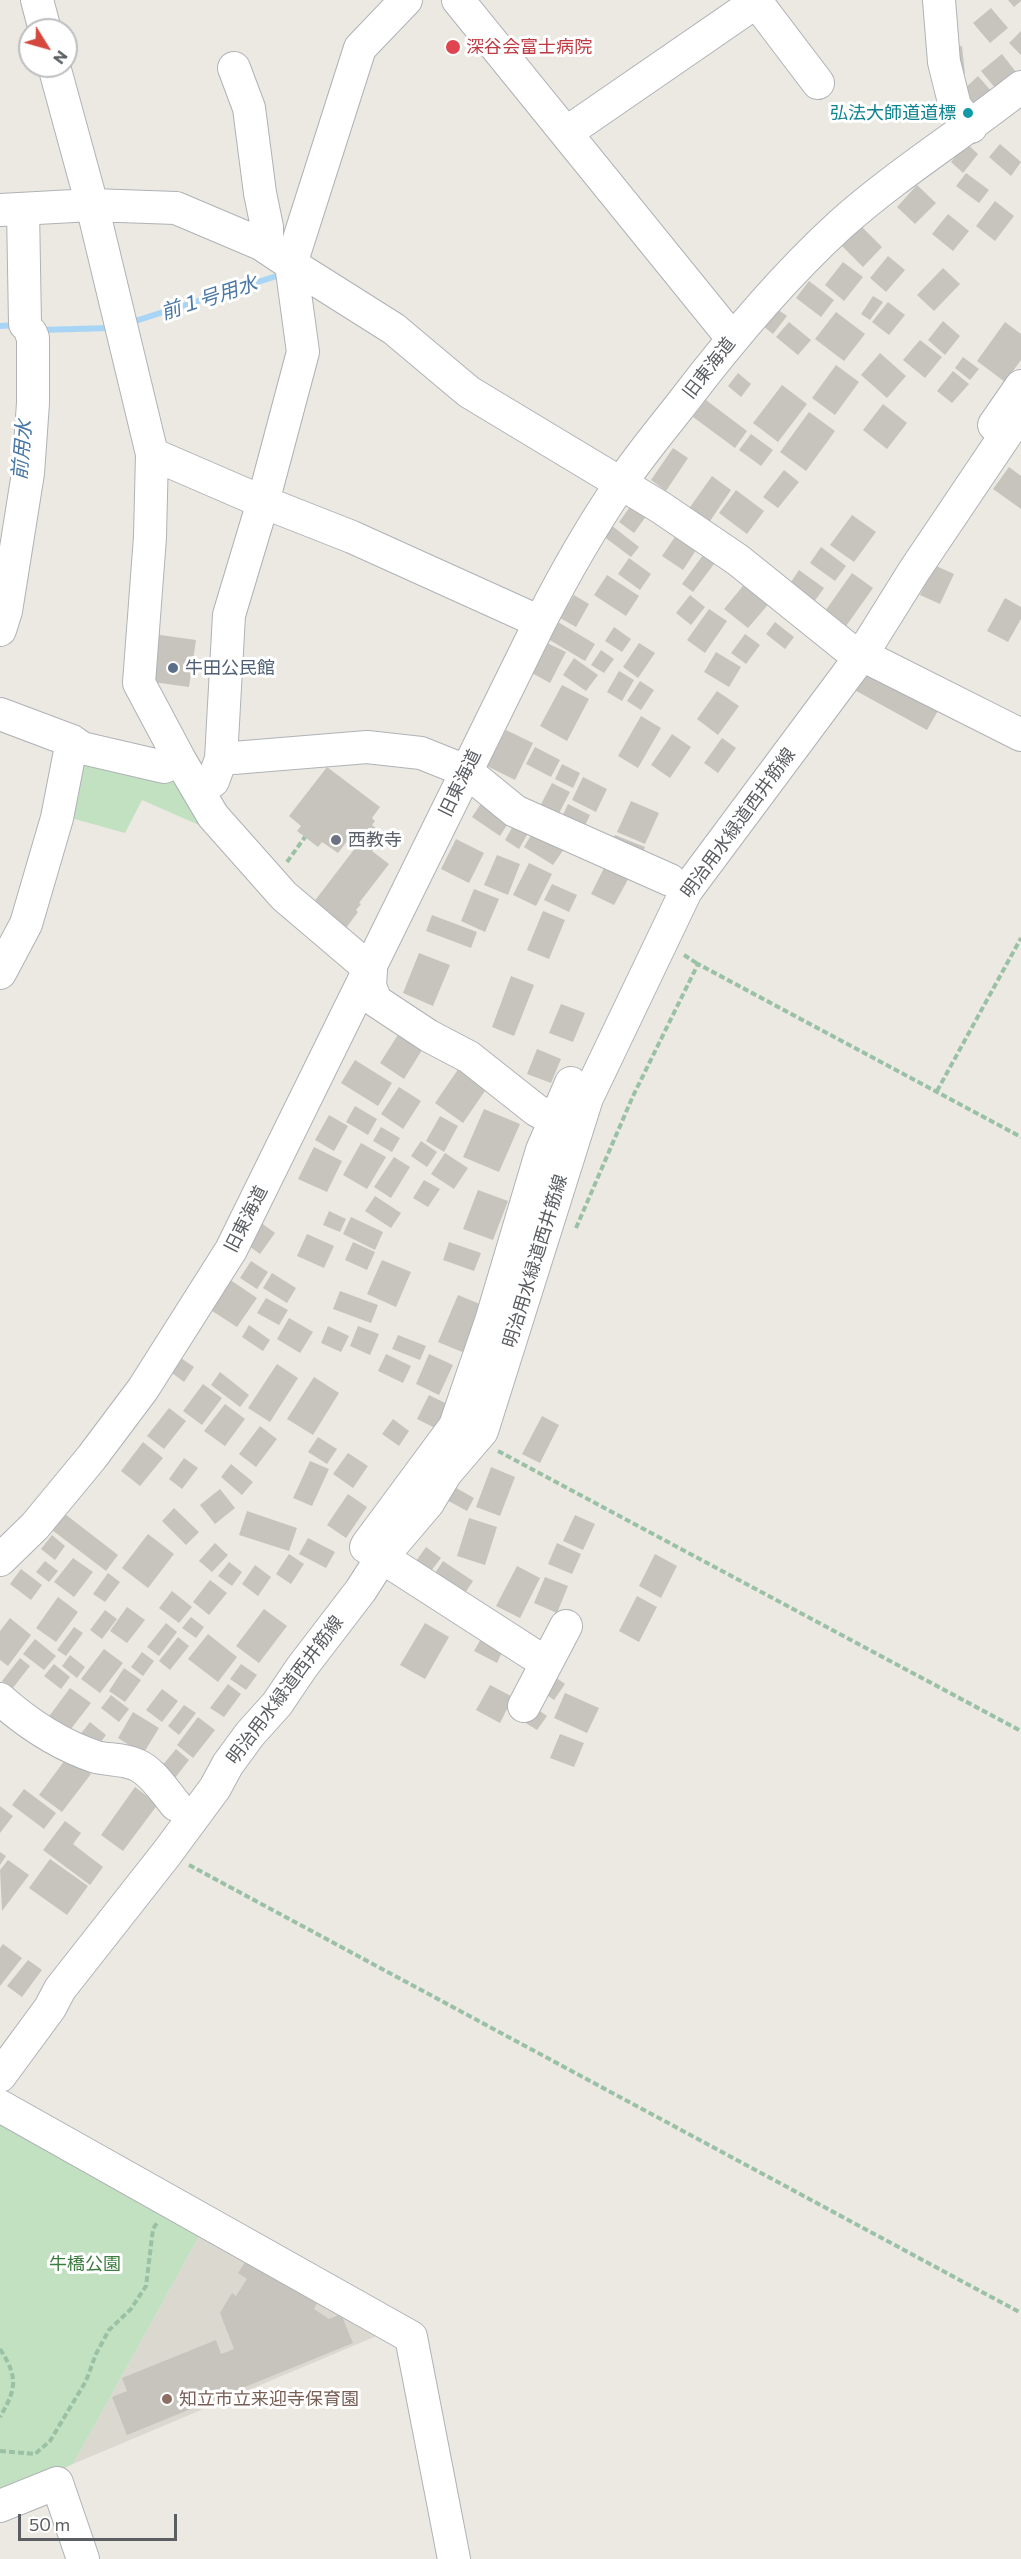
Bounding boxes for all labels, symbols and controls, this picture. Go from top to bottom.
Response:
north arrow [18,18,78,78]
place label: 深谷会富士病院 [466,36,592,58]
marker: 深谷会富士病院 [444,38,462,56]
text: N [50,47,72,68]
place label: 弘法大師道道標 [830,102,956,124]
marker: 弘法大師道道標 [961,106,975,120]
water label: 前１号用水 [158,271,260,325]
street label: 旧東海道 [678,333,740,403]
water label: 前用水 [7,419,37,481]
place label: 牛田公民館 [185,657,275,679]
marker: 牛田公民館 [166,661,180,675]
street label: 明治用水緑道西井筋線 [676,744,800,902]
street label: 旧東海道 [435,746,485,820]
place label: 西教寺 [348,829,402,851]
marker: 西教寺 [329,833,343,847]
street label: 明治用水緑道西井筋線 [498,1172,572,1350]
street label: 旧東海道 [220,1182,272,1256]
street label: 明治用水緑道西井筋線 [222,1612,348,1768]
park label: 牛橋公園 [49,2253,121,2275]
place label: 知立市立来迎寺保育園 [179,2388,359,2410]
marker: 知立市立来迎寺保育園 [160,2392,174,2406]
scale bar [21,2502,180,2540]
text: 50 m [29,2513,70,2535]

